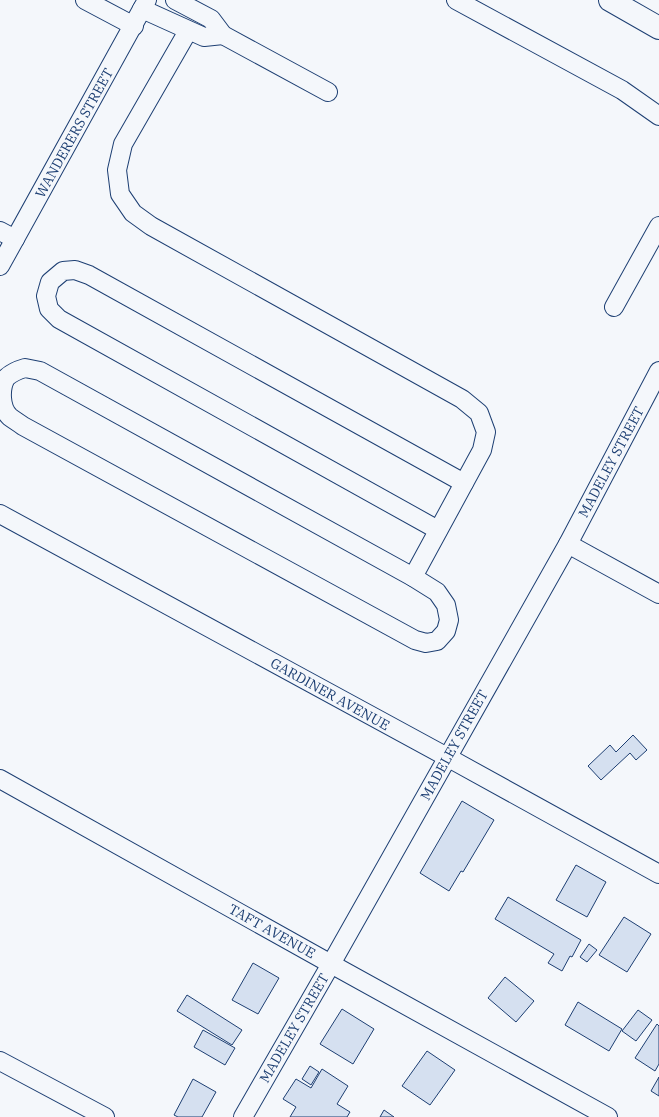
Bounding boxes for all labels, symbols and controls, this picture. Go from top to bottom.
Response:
street label: WANDERERS STREET [31,65,117,201]
street label: MADELEY STREET [574,403,648,521]
street label: GARDINER AVENUE [267,654,393,734]
street label: MADELEY STREET [416,687,492,803]
street label: TAFT AVENUE [225,900,319,962]
street label: MADELEY STREET [255,970,333,1086]

